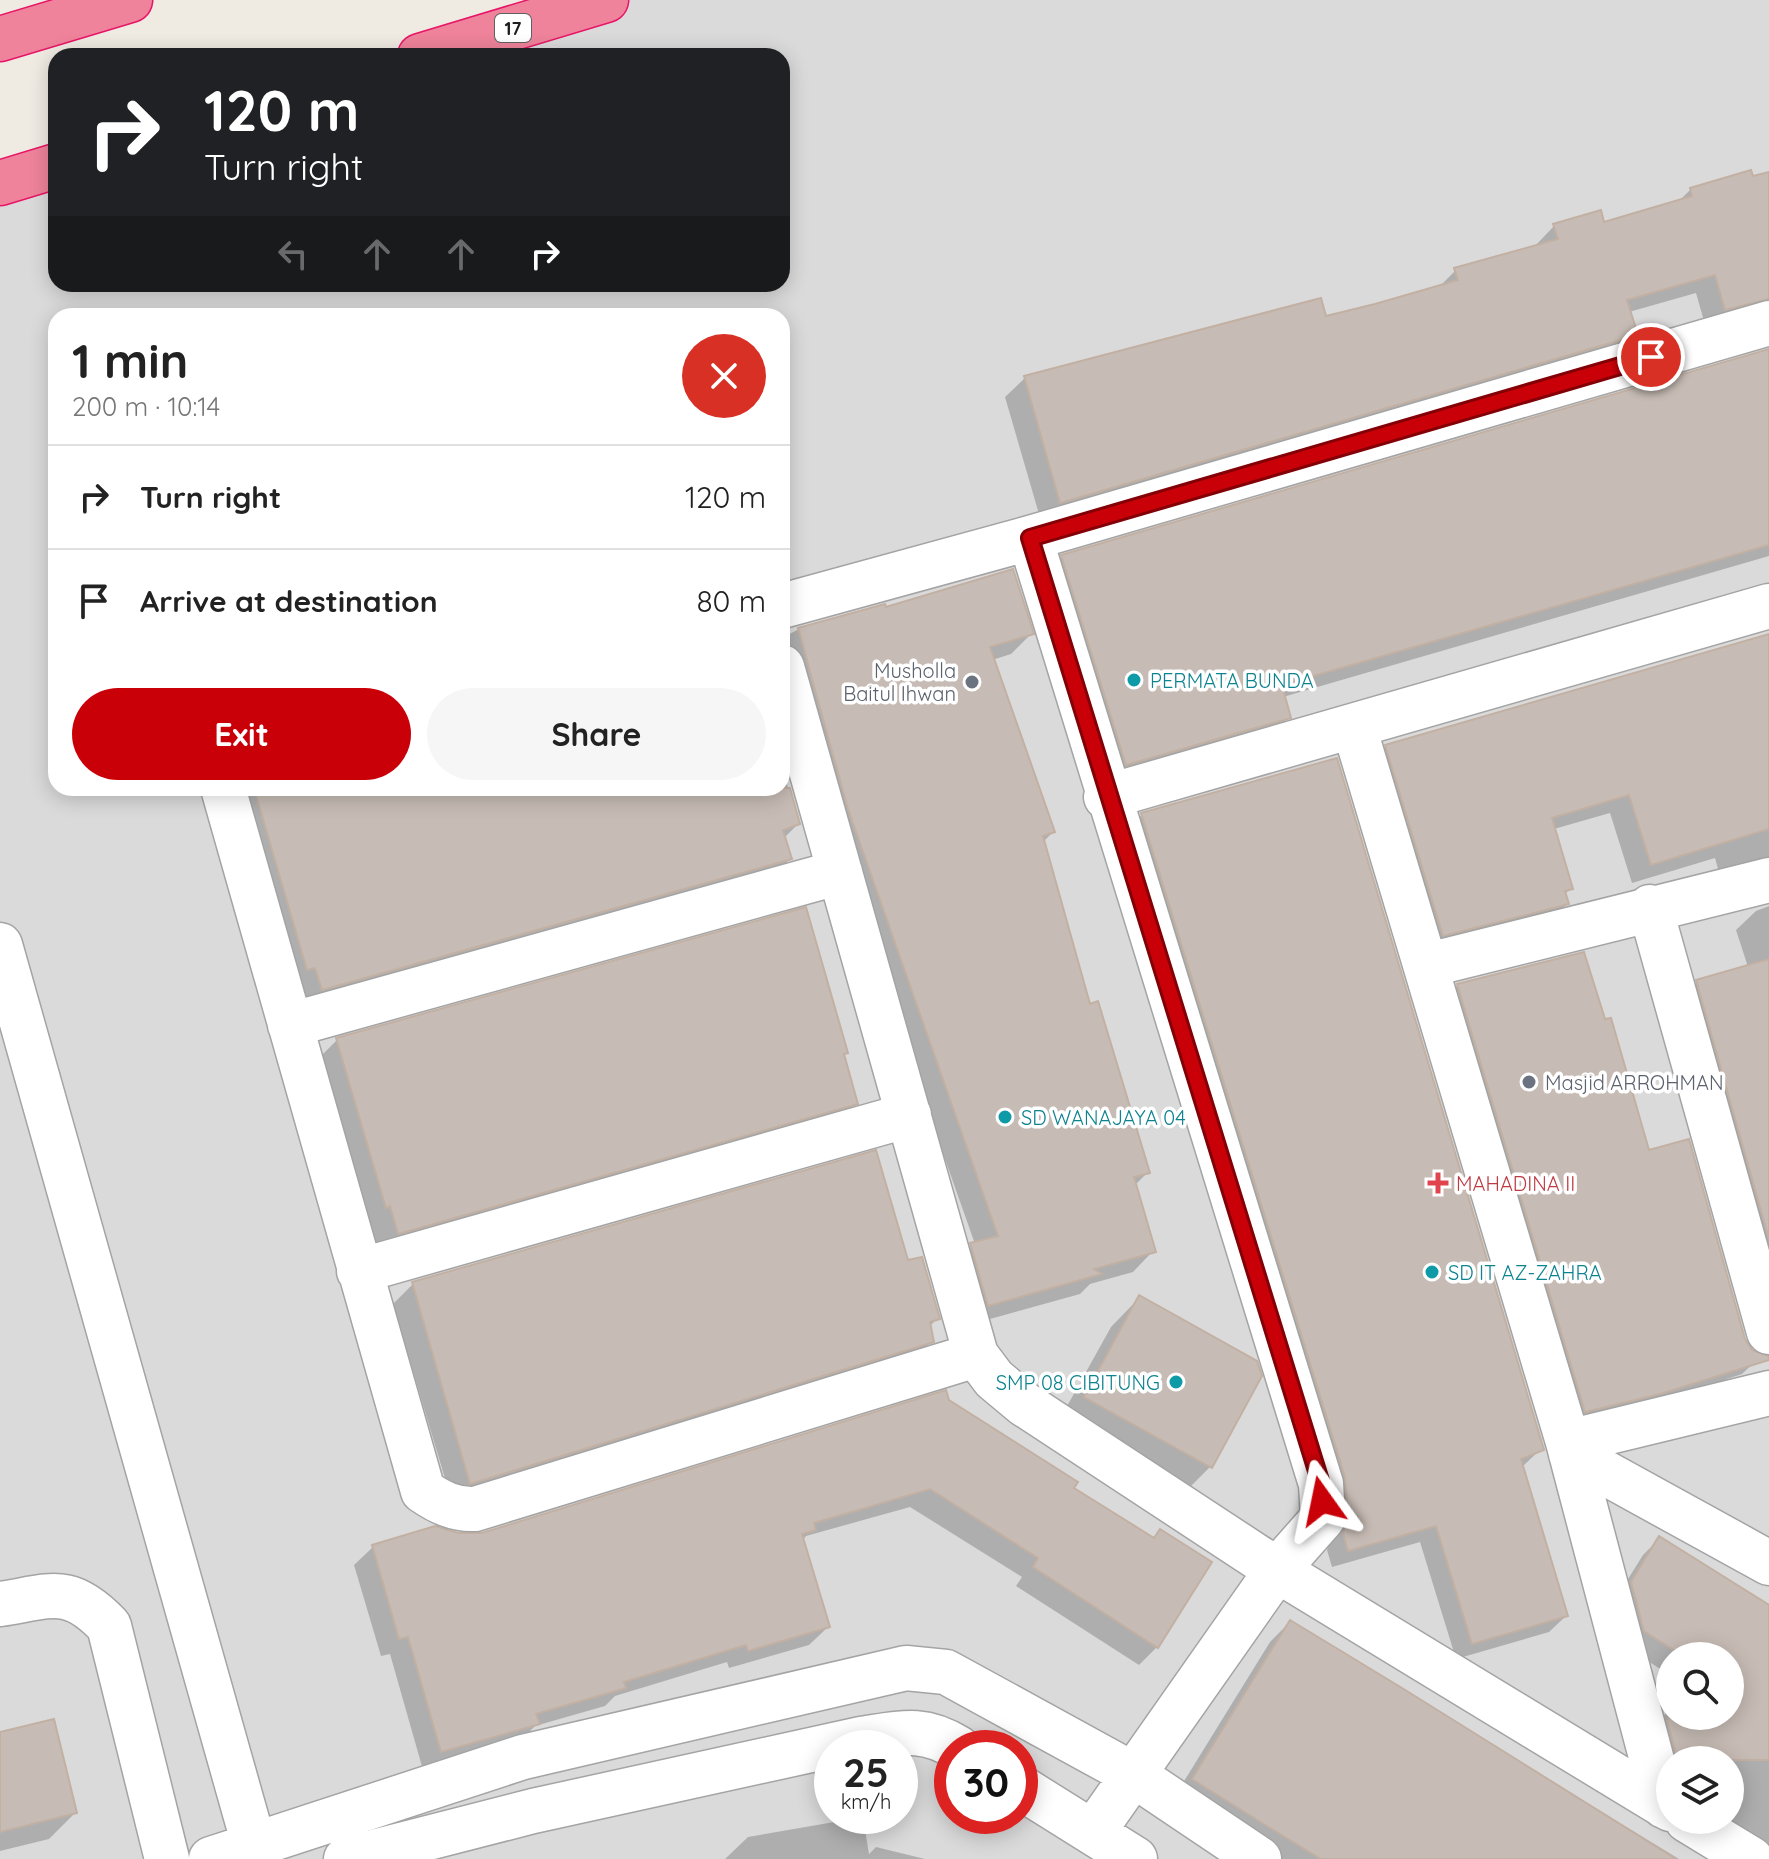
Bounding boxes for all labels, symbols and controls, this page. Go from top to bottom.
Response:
road number: 17 [495,14,531,42]
text: 120 m [204,75,359,145]
icon: right [72,80,176,184]
text: Turn right [204,144,363,189]
icon: left [271,232,315,276]
icon: ahead [355,232,399,276]
icon: ahead [439,232,483,276]
icon: right [523,232,567,276]
pin [1617,323,1685,391]
text: 1 min [72,330,188,390]
button: close [682,334,766,418]
icon: arrive [1629,335,1673,379]
text: 200 m · 10:14 [72,390,220,423]
icon: right [72,475,116,519]
text: Turn right [140,478,281,516]
text: 120 m [685,478,766,516]
icon: arrive [72,579,116,623]
text: Arrive at destination [140,582,438,620]
text: 80 m [696,582,766,620]
place label: Musholla Baitul Ihwan [843,658,956,706]
place label: PERMATA BUNDA [1150,668,1314,693]
marker: PERMATA BUNDA [1125,671,1143,689]
marker: Musholla Baitul Ihwan [963,673,981,691]
button: Exit [72,688,411,780]
button: Share [427,688,766,780]
place label: Masjid ARROHMAN [1545,1070,1724,1095]
marker: Masjid ARROHMAN [1520,1073,1538,1091]
place label: SD WANAJAYA 04 [1021,1105,1186,1130]
marker: SD WANAJAYA 04 [996,1108,1014,1126]
place label: MAHADINA II [1456,1171,1575,1196]
marker: MAHADINA II [1427,1172,1449,1194]
place label: SD IT AZ-ZAHRA [1448,1260,1602,1285]
marker: SD IT AZ-ZAHRA [1423,1263,1441,1281]
place label: SMP 08 CIBITUNG [996,1370,1160,1395]
marker: SMP 08 CIBITUNG [1167,1373,1185,1391]
position arrow [1280,1459,1364,1543]
map controls [1656,1642,1744,1834]
button: search [1656,1642,1744,1730]
speed limit sign: 30 [934,1730,1038,1834]
button: layers [1656,1746,1744,1834]
text: 25 [843,1747,889,1797]
text: km/h [841,1789,891,1814]

